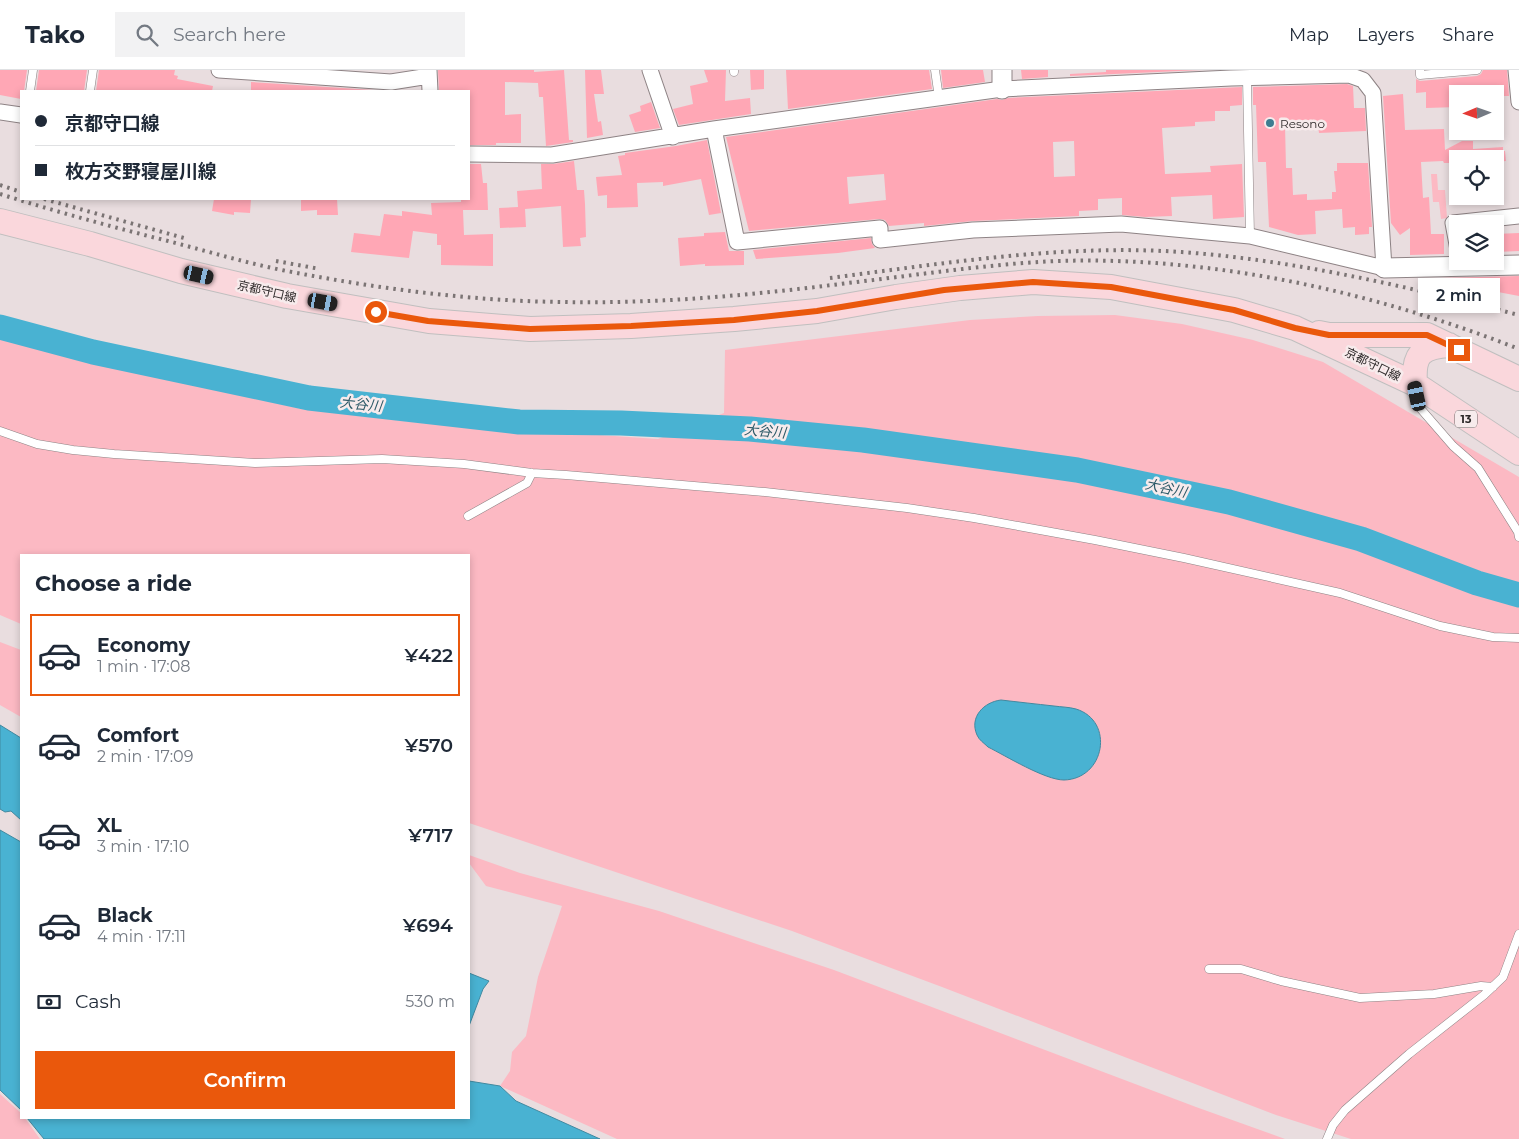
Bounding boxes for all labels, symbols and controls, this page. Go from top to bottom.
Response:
search box [115,12,465,57]
text: Tako [25,20,85,49]
icon: search [133,21,161,49]
text: Search here [173,23,286,46]
text: Map [1289,24,1329,46]
text: Layers [1357,24,1414,46]
text: Share [1442,24,1494,46]
north arrow [1449,85,1504,140]
map controls [1449,85,1504,270]
text: 京都守口線 [65,112,160,135]
place label: Resono [1280,116,1325,131]
marker: Resono [1264,117,1276,129]
button: locate [1449,150,1504,205]
text: 枚方交野寝屋川線 [65,160,217,183]
button: layers [1449,215,1504,270]
car [182,264,215,286]
street label: 京都守口線 [236,277,298,305]
callout: 2 min [1418,278,1500,312]
text: 2 min [1436,286,1482,305]
car [306,292,339,312]
route start [365,301,387,323]
route end [1448,339,1470,361]
street label: 京都守口線 [1343,344,1403,384]
car [1406,380,1427,412]
water label: 大谷川 [339,393,385,415]
road number: 13 [1455,410,1477,428]
water label: 大谷川 [743,420,789,442]
water label: 大谷川 [1144,475,1190,502]
text: Choose a ride [35,570,192,597]
icon: car [37,633,82,678]
text: Economy [97,634,190,657]
text: ¥422 [404,644,453,667]
text: 1 min · 17:08 [97,657,191,676]
icon: car [37,723,82,768]
text: Comfort [97,724,179,747]
text: ¥570 [404,734,453,757]
text: 2 min · 17:09 [97,747,193,766]
icon: car [37,813,82,858]
text: XL [97,814,122,837]
text: ¥717 [408,824,453,847]
text: 3 min · 17:10 [97,837,189,856]
icon: car [37,903,82,948]
text: Black [97,904,153,927]
text: ¥694 [403,914,453,937]
text: 4 min · 17:11 [97,927,186,946]
icon: cash [35,988,63,1016]
text: Cash [75,990,122,1013]
text: 530 m [405,992,455,1011]
button: Confirm [35,1051,455,1109]

